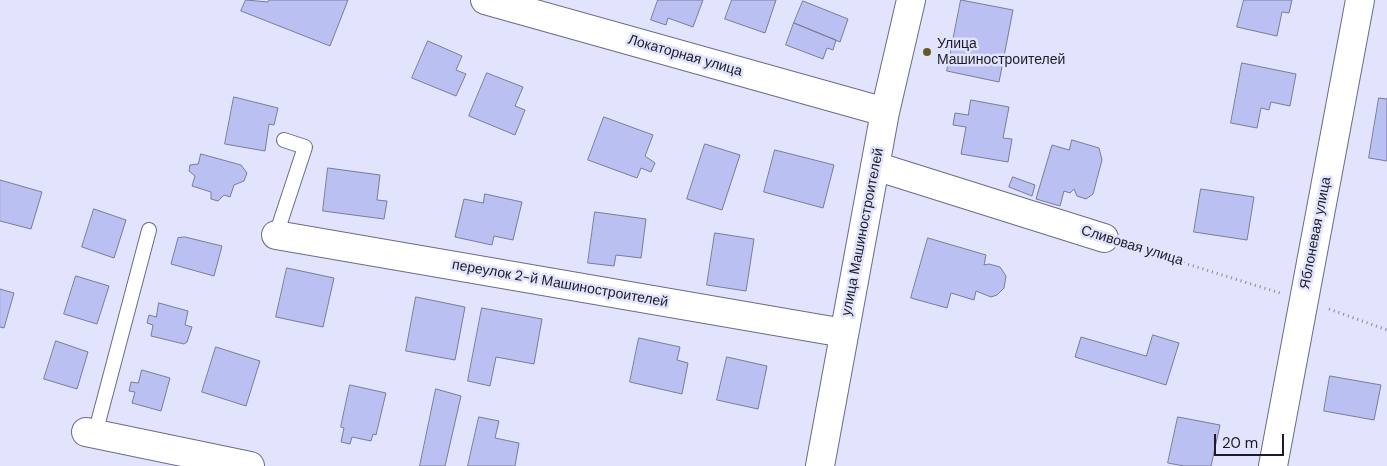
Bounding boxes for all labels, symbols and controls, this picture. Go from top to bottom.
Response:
street label: Локаторная улица [626,32,744,80]
place label: Улица Машиностроителей [937,36,1065,68]
marker: Улица Машиностроителей [921,46,933,58]
street label: улица Машиностроителей [838,147,888,317]
street label: Яблоневая улица [1297,175,1335,291]
street label: Сливовая улица [1079,222,1185,270]
street label: переулок 2-й Машиностроителей [451,257,669,311]
scale bar [1217,424,1287,456]
text: 20 m [1222,433,1258,453]

